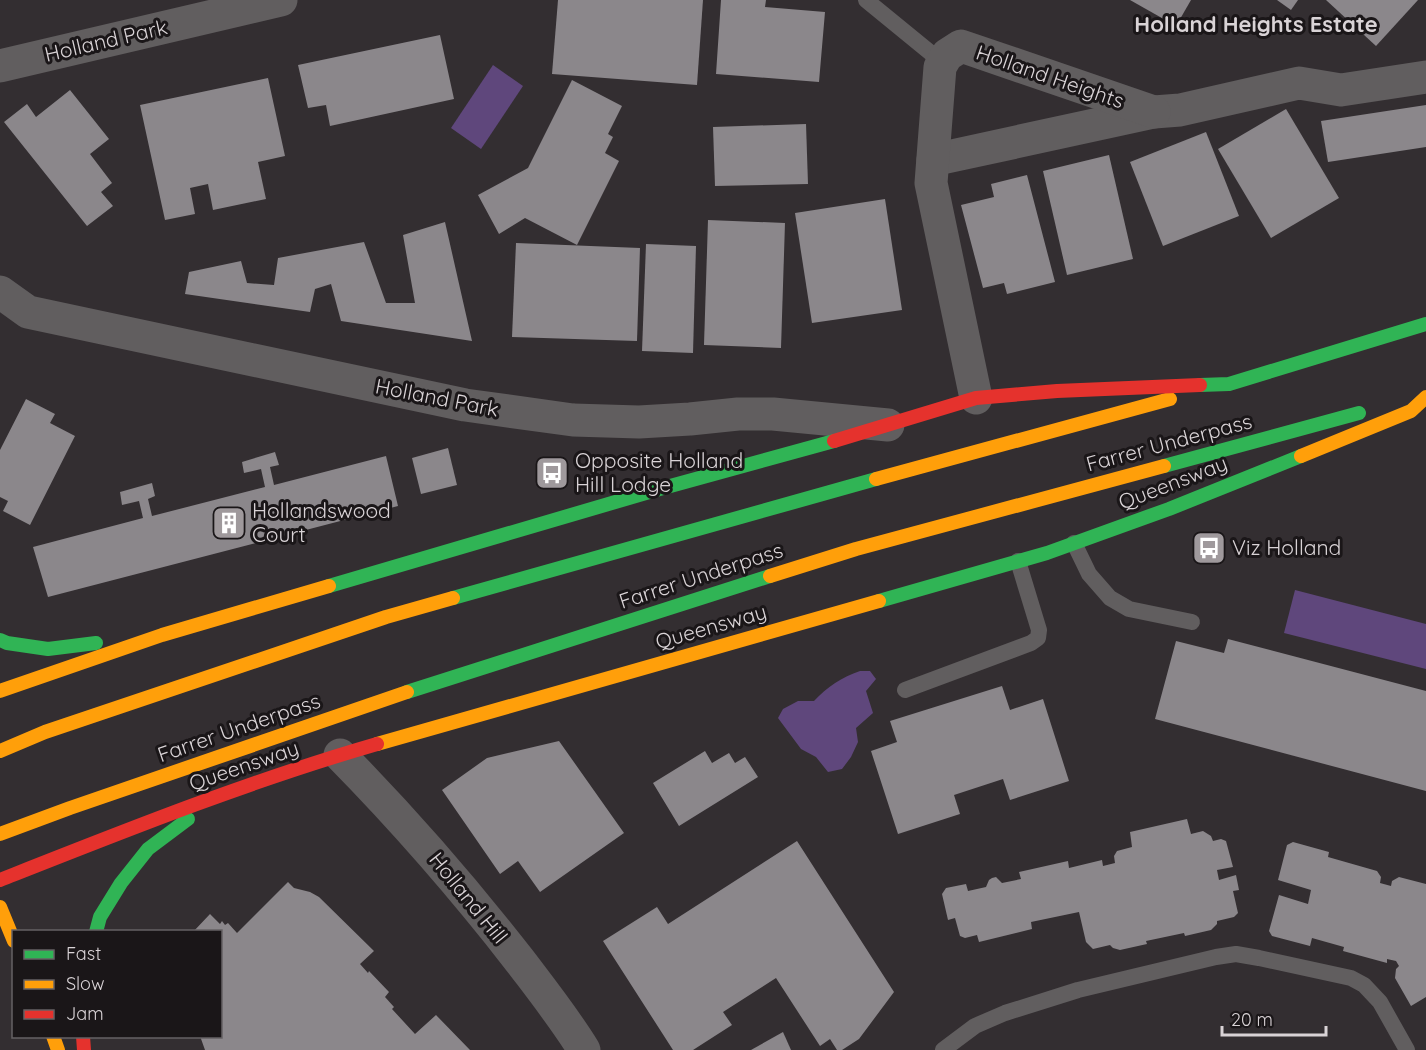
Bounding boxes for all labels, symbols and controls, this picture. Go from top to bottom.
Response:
district label: Holland Heights Estate [1134,10,1378,38]
street label: Holland Park [42,13,170,67]
street label: Holland Heights [973,39,1128,114]
street label: Holland Park [373,372,501,422]
street label: Farrer Underpass [1083,407,1254,477]
place label: Opposite Holland Hill Lodge [575,447,743,497]
street label: Queensway [1115,449,1231,515]
bus stop icon: Opposite Holland Hill Lodge [534,455,570,491]
place label: Hollandswood Court [252,497,391,547]
building icon: Hollandswood Court [211,505,247,541]
bus stop icon: Viz Holland [1191,530,1227,566]
place label: Viz Holland [1232,534,1341,560]
street label: Farrer Underpass [616,536,786,614]
street label: Queensway [652,598,769,654]
street label: Farrer Underpass [154,687,324,767]
street label: Queensway [185,734,302,796]
street label: Holland Hill [424,846,514,948]
legend [12,930,222,1038]
text: Fast [66,942,101,965]
text: Slow [66,972,104,995]
scale bar [1222,999,1326,1037]
text: Jam [66,1002,104,1025]
text: 20 m [1231,1008,1273,1031]

